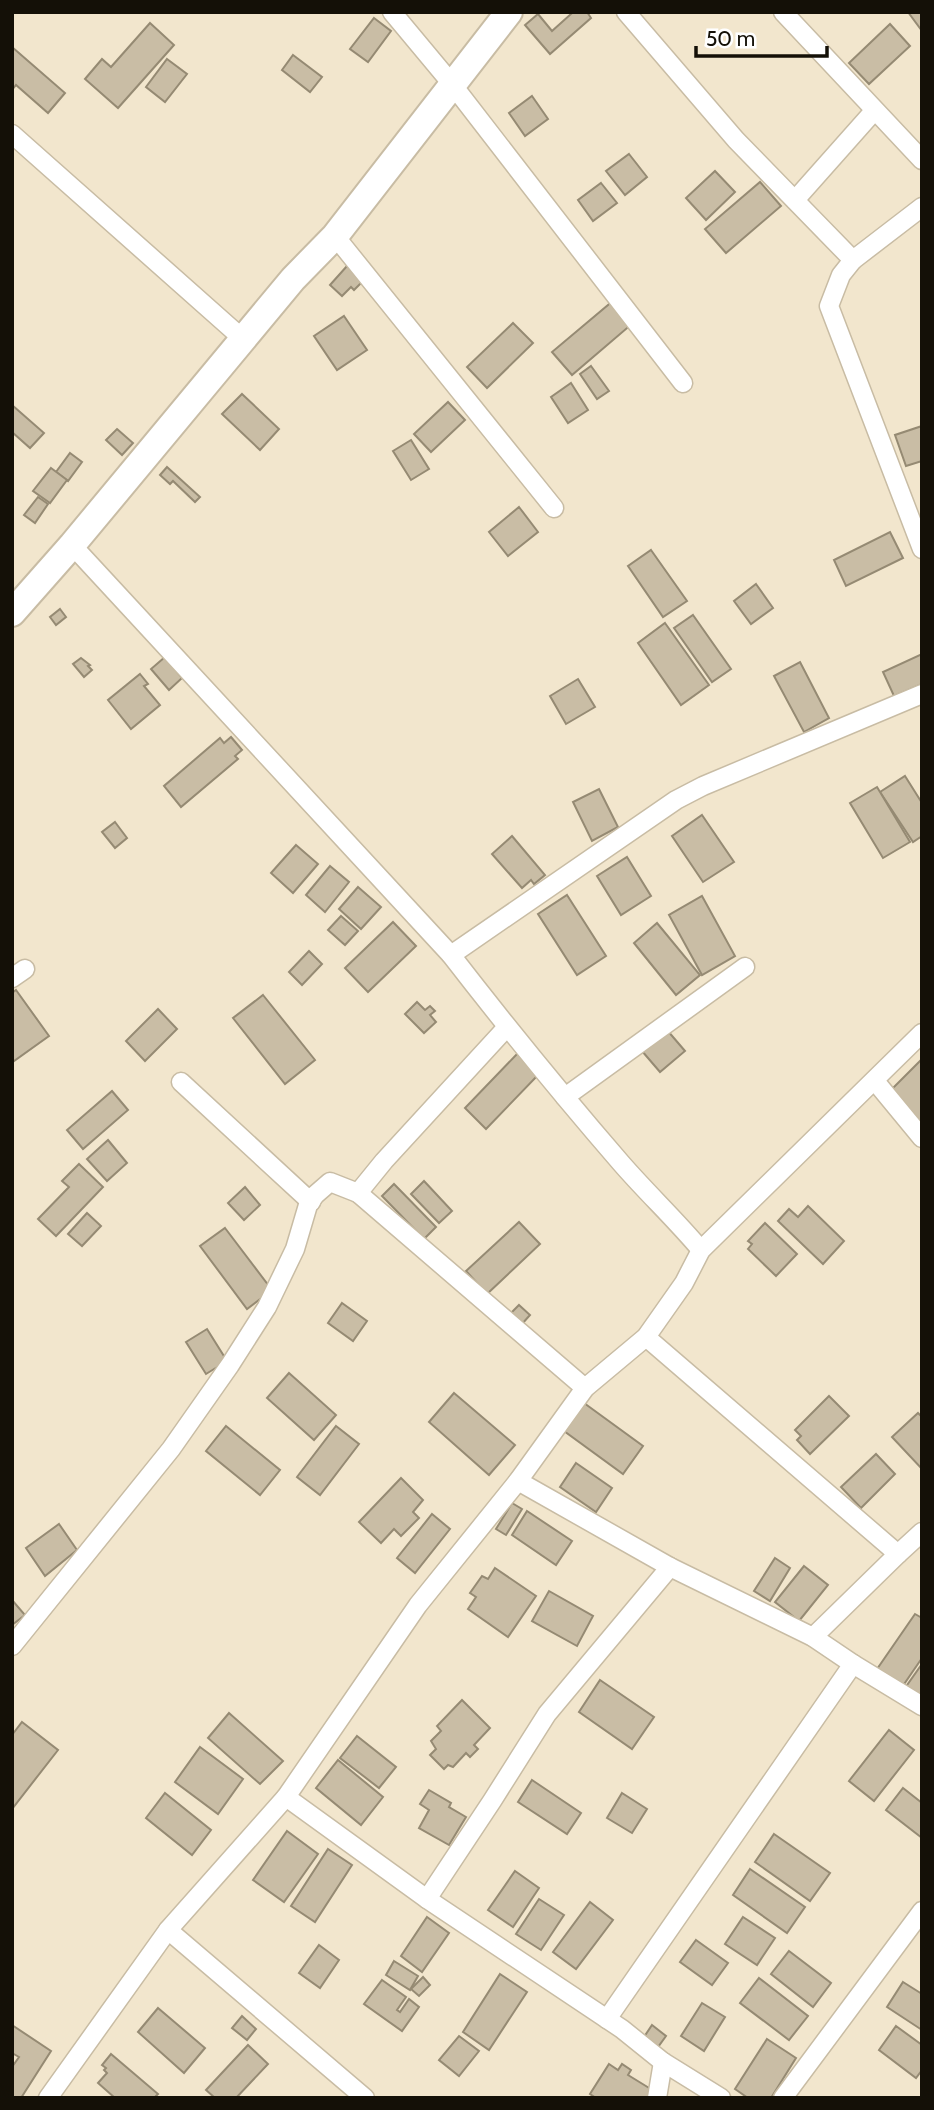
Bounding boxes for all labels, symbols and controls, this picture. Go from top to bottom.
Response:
scale bar [696,14,827,58]
text: 50 m [706,26,755,51]

